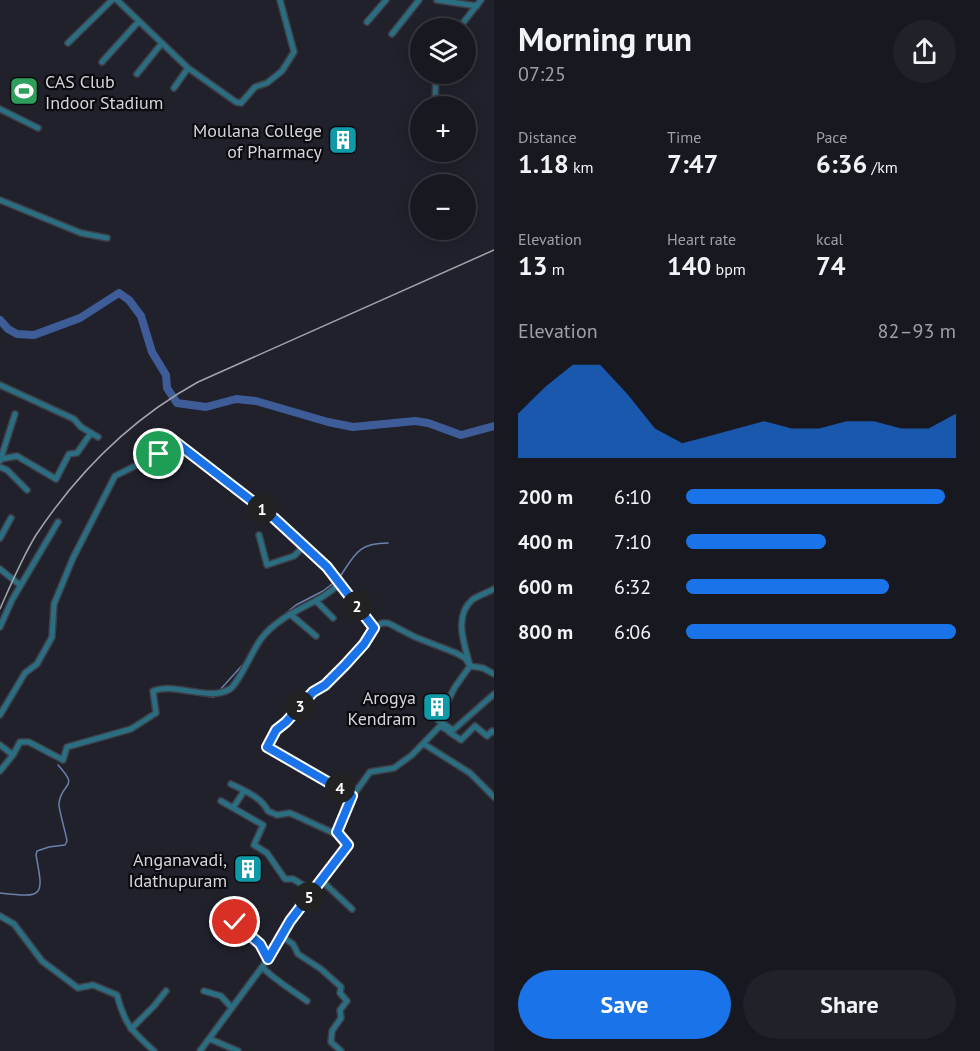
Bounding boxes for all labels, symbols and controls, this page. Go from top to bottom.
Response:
text: Morning run [518,17,692,60]
map controls [410,18,476,240]
button: layers [410,18,476,84]
button: share [893,20,956,83]
text: 07:25 [518,61,566,87]
place label: CAS Club Indoor Stadium [45,70,163,114]
sports icon: CAS Club Indoor Stadium [8,75,40,107]
button: + [410,96,476,162]
place label: Moulana College of Pharmacy [193,119,323,163]
building icon: Moulana College of Pharmacy [327,124,359,156]
text: Distance [518,127,577,147]
text: Time [667,127,701,147]
text: Pace [816,127,847,147]
text: 1.18 [518,147,569,180]
text: 7:47 [667,147,718,180]
text: 6:36 [816,147,867,180]
text: km [569,157,594,177]
text: /km [867,157,898,177]
button: − [410,174,476,240]
text: Elevation [518,229,582,249]
text: Heart rate [667,229,736,249]
text: kcal [816,229,843,249]
text: 13 [518,249,547,282]
text: 140 [667,249,711,282]
text: 74 [816,249,845,282]
text: m [547,259,565,279]
text: bpm [711,259,746,279]
text: Elevation [518,318,598,344]
text: 82–93 m [878,318,956,344]
pin [133,428,184,479]
icon: arrive [142,437,175,470]
text: 200 m [518,484,573,510]
text: 6:10 [614,484,651,510]
pin: 1 [247,494,277,524]
text: 1 [257,499,267,519]
text: 400 m [518,529,573,555]
text: 7:10 [614,529,651,555]
text: 600 m [518,574,573,600]
text: 6:32 [614,574,651,600]
pin: 2 [342,591,372,621]
text: 2 [352,596,362,616]
text: 800 m [518,619,573,645]
text: 6:06 [614,619,651,645]
place label: Arogya Kendram [348,686,416,730]
pin: 3 [285,691,315,721]
building icon: Arogya Kendram [421,691,453,723]
text: 3 [295,696,305,716]
pin: 4 [325,773,355,803]
text: 4 [335,778,345,798]
place label: Anganavadi, Idathupuram [128,848,227,892]
building icon: Anganavadi, Idathupuram [232,853,264,885]
pin: 5 [294,882,324,912]
text: 5 [304,887,314,907]
pin [209,896,260,947]
icon: check [218,905,251,938]
button: Save [518,970,731,1039]
button: Share [743,970,956,1039]

